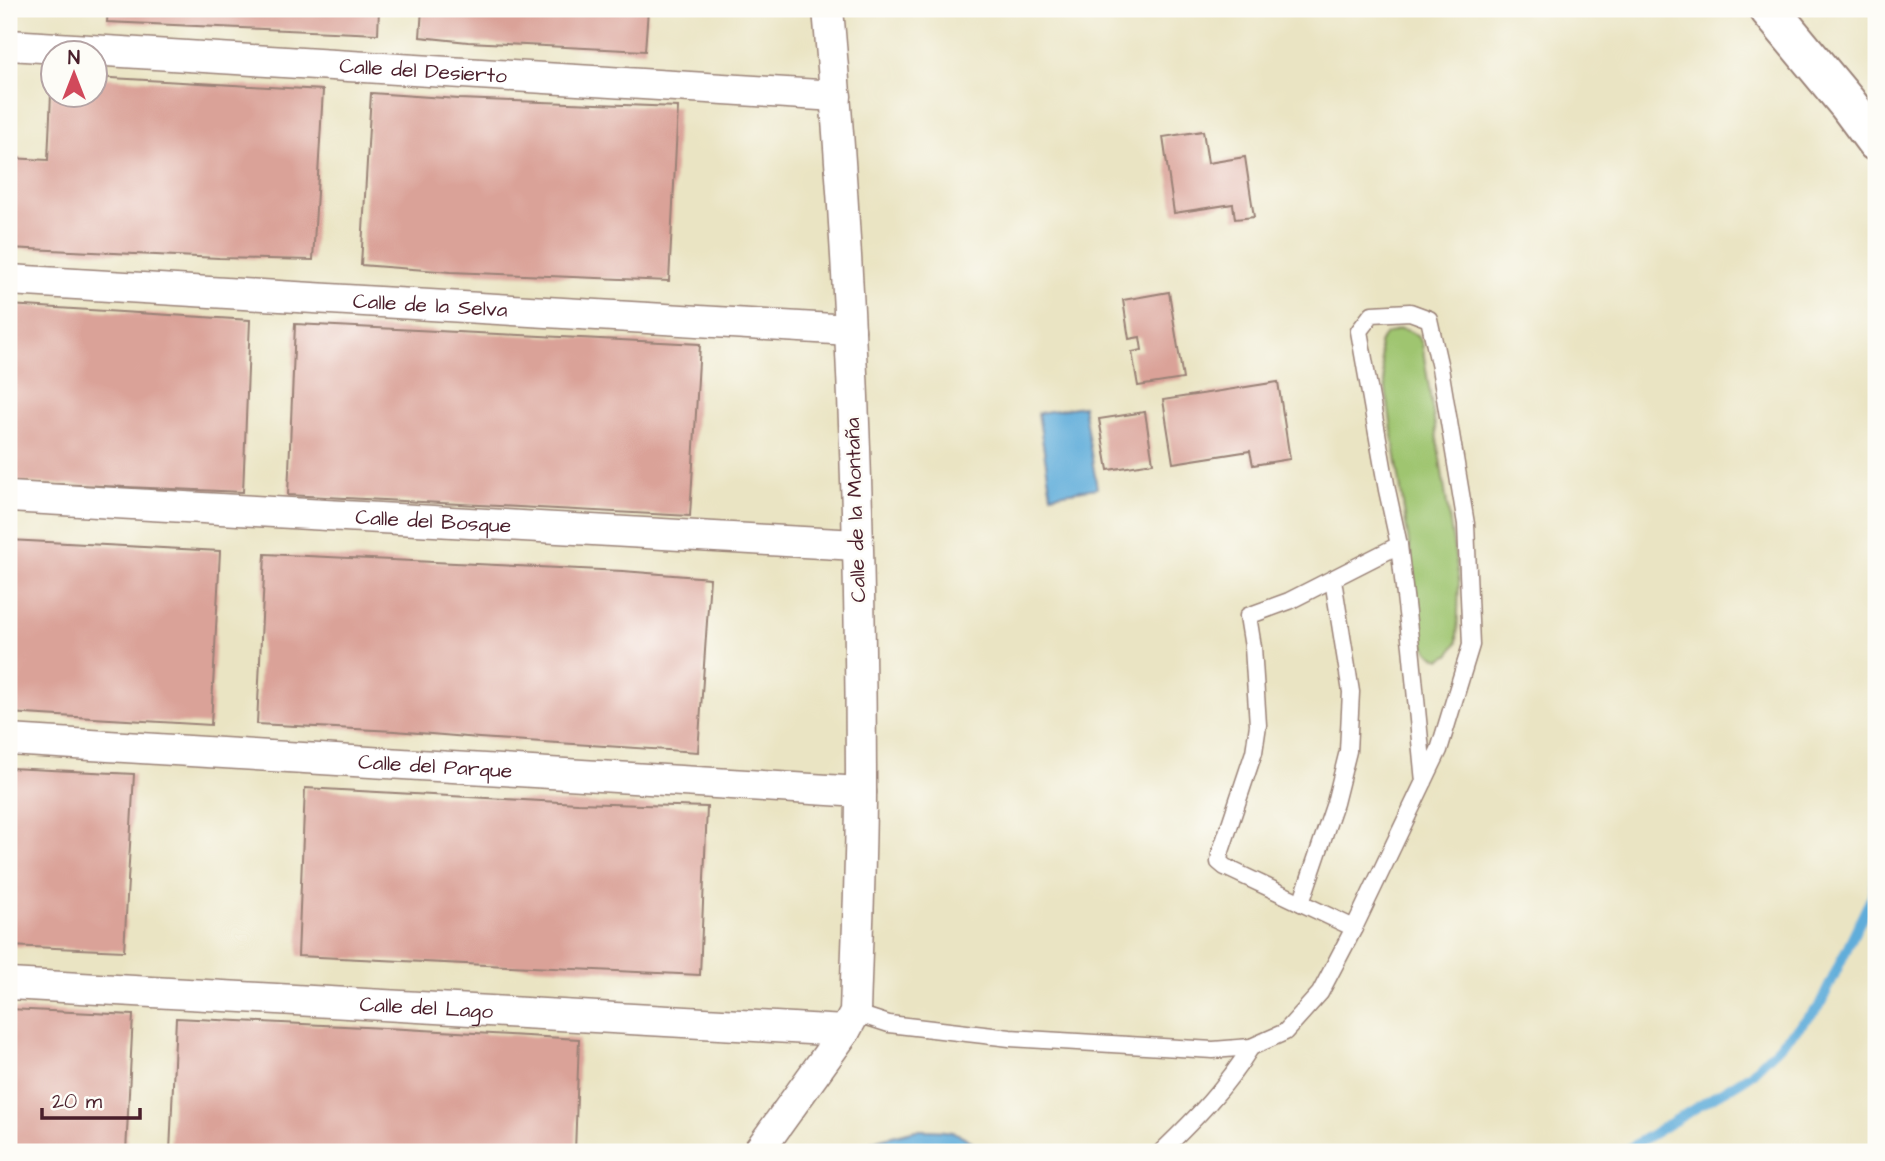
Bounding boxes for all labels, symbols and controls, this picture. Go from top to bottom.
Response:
north arrow [38,38,108,108]
text: N [68,45,80,72]
street label: Calle del Desierto [339,51,508,91]
street label: Calle de la Selva [352,286,509,325]
street label: Calle de la Montaña [838,417,873,603]
street label: Calle del Bosque [355,503,512,540]
street label: Calle del Parque [357,747,513,786]
street label: Calle del Lago [359,990,494,1028]
scale bar [42,1077,140,1121]
text: 20 m [52,1087,103,1116]

